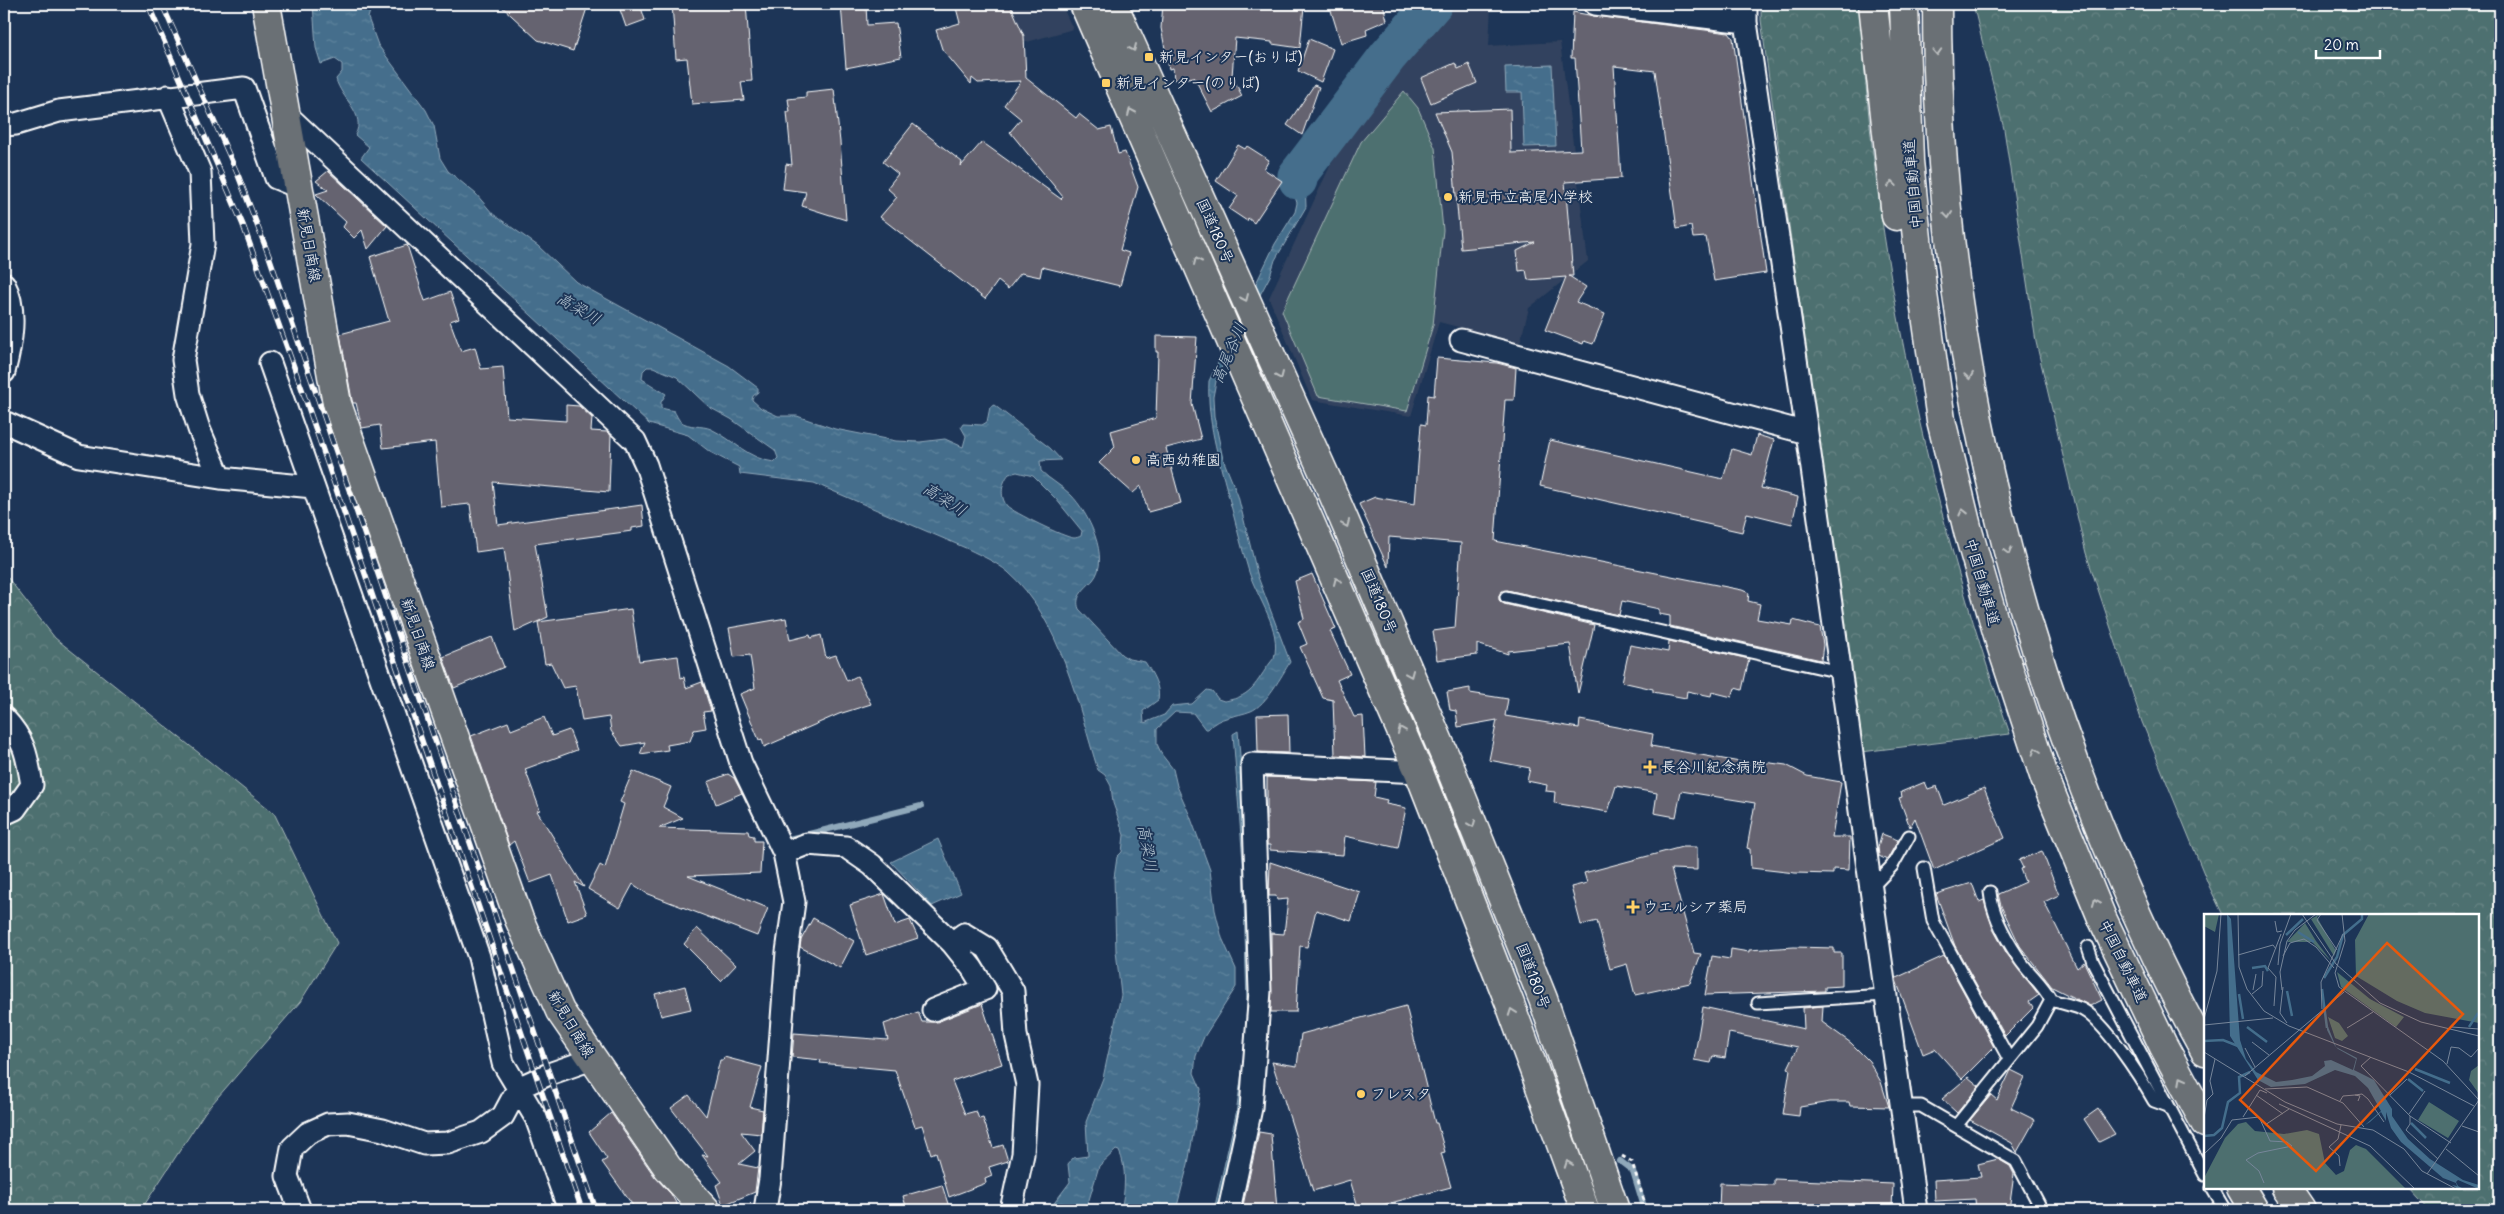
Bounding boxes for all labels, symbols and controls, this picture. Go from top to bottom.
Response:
scale bar [2316,28,2380,60]
text: 20 m [2324,35,2359,54]
one-way arrow [1127,43,1138,52]
place label: 新見インター(おりば) [1159,47,1302,66]
one-way arrow [1932,49,1943,57]
marker: 新見インター(おりば) [1143,51,1155,63]
place label: 新見インター(のりば) [1116,73,1259,92]
marker: 新見インター(のりば) [1100,77,1112,89]
one-way arrow [1127,108,1138,117]
street label: 中国自動車道 [1899,138,1926,230]
one-way arrow [1888,180,1898,188]
place label: 新見市立高尾小学校 [1458,187,1593,206]
marker: 新見市立高尾小学校 [1442,191,1454,203]
street label: 国道180号 [1193,195,1238,266]
street label: 新見日南線 [294,206,325,284]
one-way arrow [1942,211,1953,219]
one-way arrow [1192,257,1203,266]
water label: 高梁川 [553,287,605,329]
one-way arrow [1238,293,1249,302]
water label: 高尾谷川 [1206,320,1250,386]
one-way arrow [1274,371,1284,380]
one-way arrow [1964,371,1974,380]
place label: 高西幼稚園 [1146,450,1221,469]
marker: 高西幼稚園 [1130,454,1142,466]
water label: 高梁川 [919,478,971,520]
one-way arrow [1958,508,1969,517]
one-way arrow [1339,519,1350,528]
street label: 中国自動車道 [1961,536,2004,628]
one-way arrow [2002,547,2012,555]
street label: 国道180号 [1357,565,1402,636]
one-way arrow [1332,577,1343,586]
street label: 新見日南線 [397,595,440,672]
one-way arrow [1403,669,1414,678]
one-way arrow [1397,726,1408,735]
one-way arrow [2031,748,2041,756]
place label: 長谷川紀念病院 [1661,757,1766,776]
marker: 長谷川紀念病院 [1643,760,1657,774]
one-way arrow [1466,819,1477,828]
water label: 高梁川 [1134,823,1162,873]
place label: ウエルシア薬局 [1643,897,1748,916]
one-way arrow [2091,898,2102,907]
marker: ウエルシア薬局 [1627,901,1639,913]
inset map [2204,914,2479,1189]
street label: 中国自動車道 [2095,916,2152,1005]
street label: 国道180号 [1512,940,1555,1012]
street label: 新見日南線 [544,987,599,1061]
one-way arrow [1508,1008,1518,1016]
one-way arrow [2178,1076,2188,1085]
place label: フレスタ [1371,1084,1431,1103]
marker: フレスタ [1355,1088,1367,1100]
one-way arrow [1564,1161,1574,1169]

